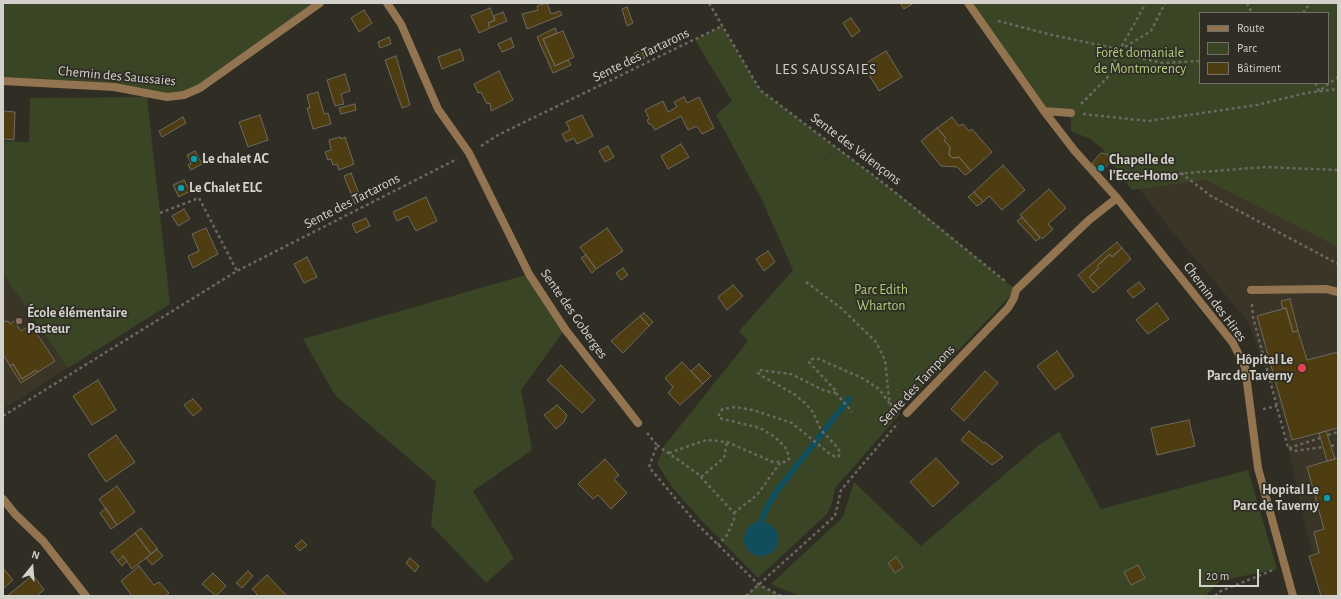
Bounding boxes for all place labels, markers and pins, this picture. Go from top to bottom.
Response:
place label: Le chalet AC [202,151,269,167]
place label: Chapelle de l'Ecce-Homo [1109,152,1178,184]
marker: Le chalet AC [189,154,199,164]
marker: Chapelle de l'Ecce-Homo [1096,163,1106,173]
place label: Le Chalet ELC [189,180,262,196]
marker: Le Chalet ELC [176,183,186,193]
place label: École élémentaire Pasteur [27,305,127,338]
marker: École élémentaire Pasteur [14,316,24,326]
place label: Hôpital Le Parc de Taverny [1207,352,1293,384]
marker: Hôpital Le Parc de Taverny [1296,362,1308,374]
place label: Hopital Le Parc de Taverny [1233,482,1319,514]
marker: Hopital Le Parc de Taverny [1322,493,1332,503]

